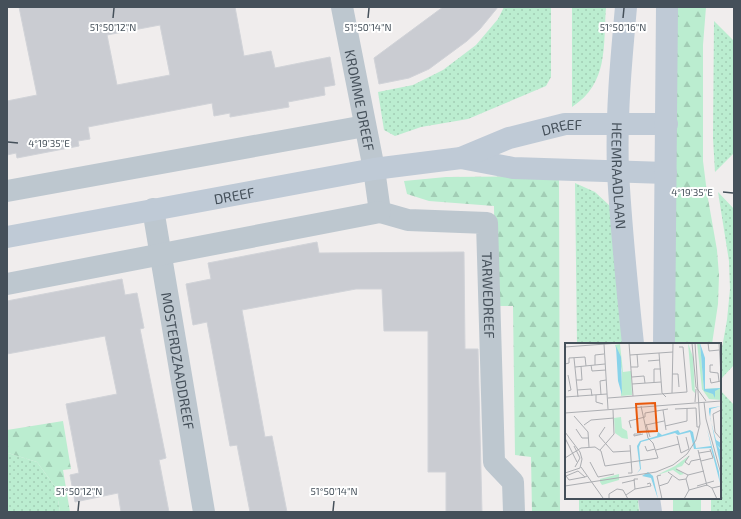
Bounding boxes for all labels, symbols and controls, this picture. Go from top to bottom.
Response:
text: 51°50'12"N [90,21,136,33]
text: 51°50'14"N [344,21,392,33]
text: 51°50'16"N [600,21,646,33]
street label: KROMME DREEF [342,48,379,153]
street label: DREEF [539,115,582,138]
street label: HEEMRAADLAAN [609,122,630,230]
text: 4°19'35"E [28,137,70,149]
street label: DREEF [212,183,256,207]
text: 4°19'35"E [671,186,713,198]
street label: TARWEDREEF [479,252,499,339]
street label: MOSTERDZAADDREEF [159,291,199,431]
inset map [565,343,721,499]
text: 51°50'12"N [56,485,102,497]
text: 51°50'14"N [310,485,358,497]

